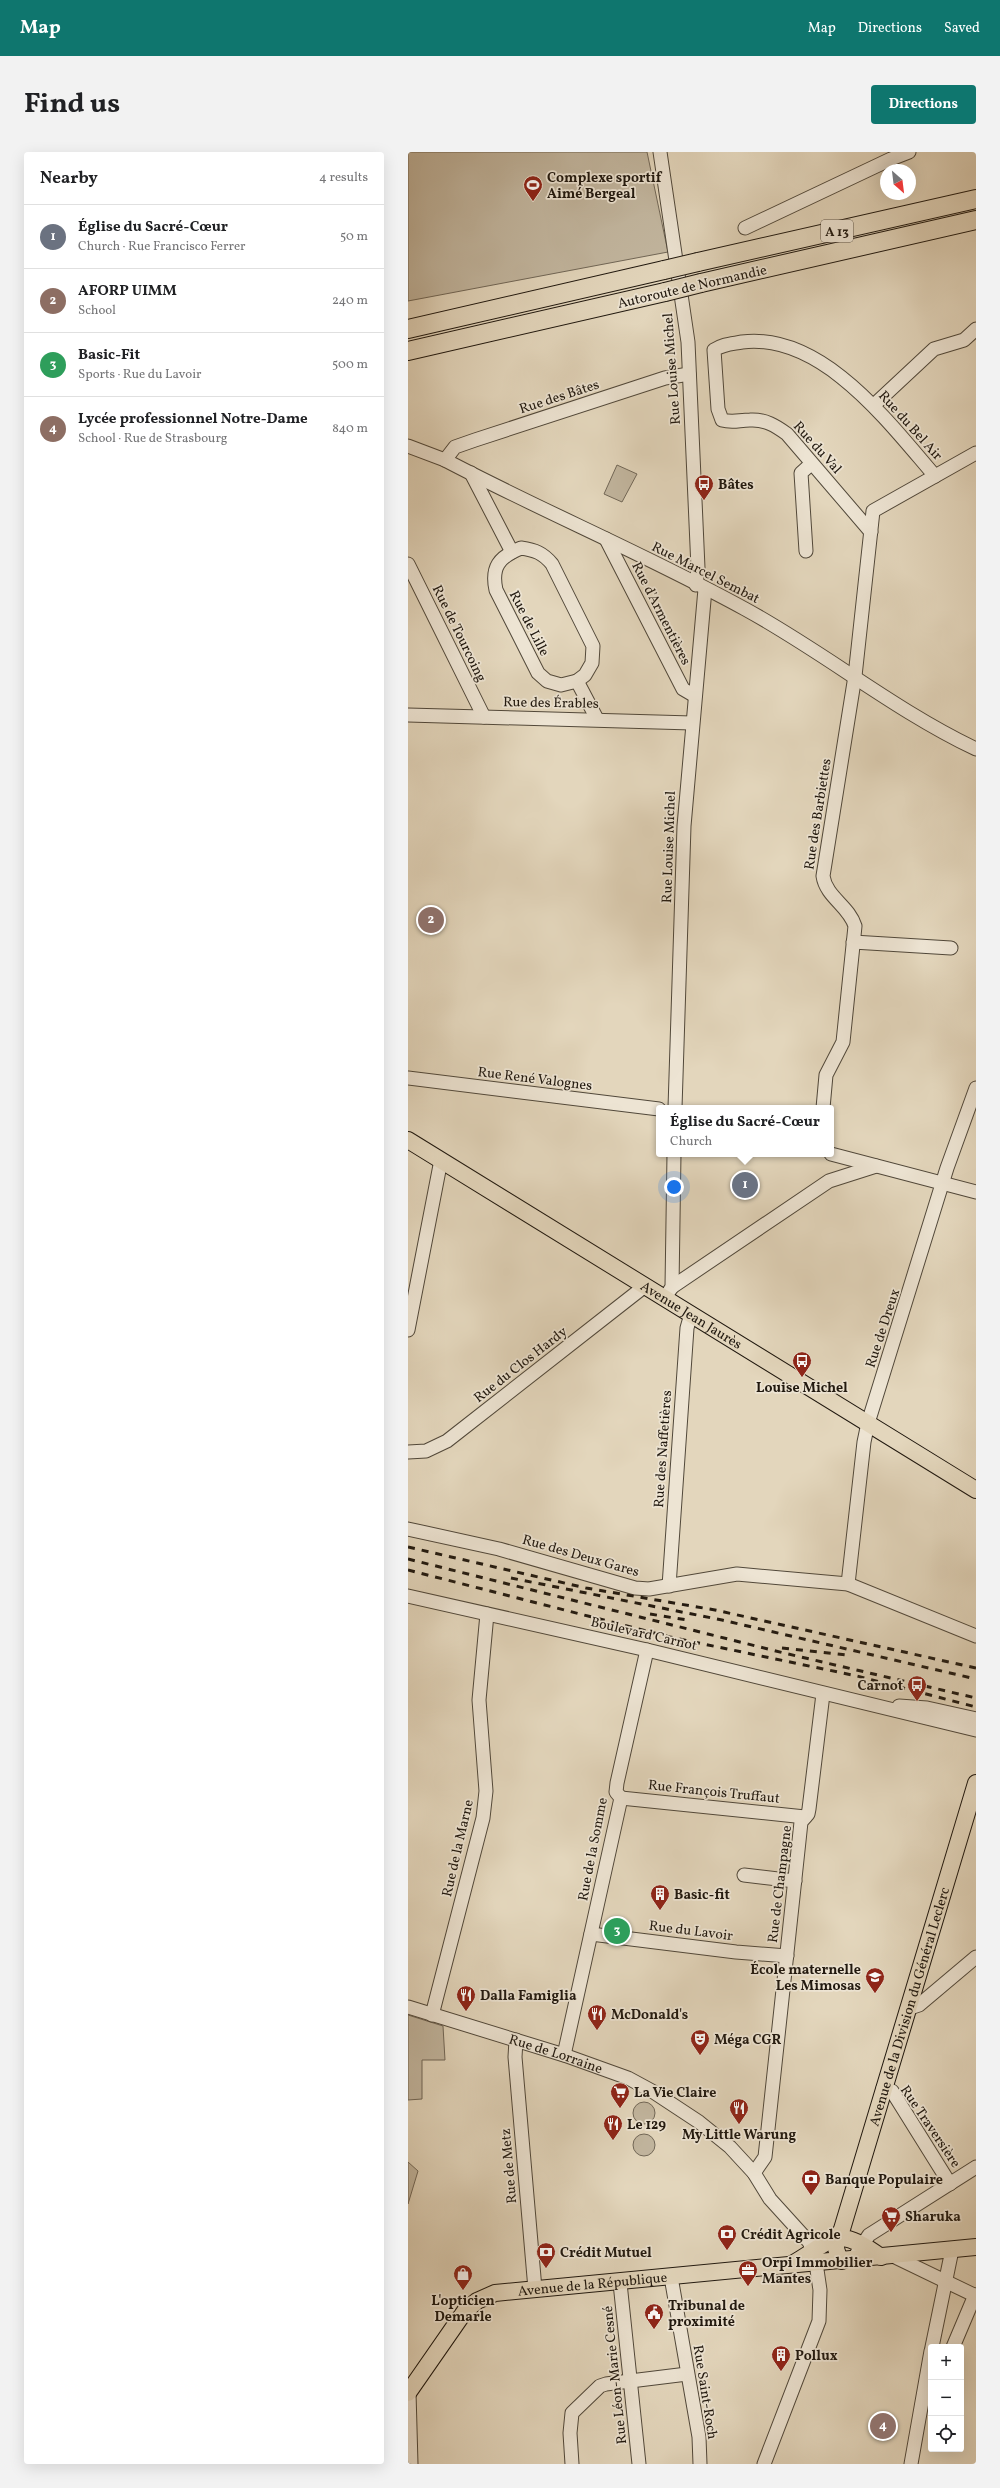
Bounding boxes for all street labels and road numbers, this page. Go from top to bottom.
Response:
road number: A 13 [821,220,853,242]
street label: Autoroute de Normandie [616,261,769,314]
street label: Rue Louise Michel [659,312,686,425]
street label: Rue des Bâtes [517,376,602,419]
street label: Rue du Bel Air [873,387,946,465]
street label: Rue du Val [788,418,846,478]
street label: Rue Marcel Sembat [648,538,763,609]
street label: Rue d'Armentières [626,559,695,669]
street label: Rue de Tourcoing [427,582,490,685]
street label: Rue de Lille [504,588,553,660]
street label: Rue des Érables [503,693,599,714]
street label: Rue des Barbiettes [800,757,837,871]
street label: Rue Louise Michel [658,791,681,903]
street label: Rue René Valognes [476,1063,593,1096]
street label: Avenue Jean Jaurès [636,1277,745,1355]
street label: Rue de Dreux [862,1286,905,1370]
street label: Rue du Clos Hardy [470,1322,572,1408]
street label: Rue des Naffetières [650,1390,677,1509]
street label: Rue des Deux Gares [520,1531,641,1582]
street label: Boulevard Carnot [589,1613,699,1656]
street label: Rue François Truffaut [647,1776,781,1809]
street label: Rue de la Somme [574,1796,613,1903]
street label: Rue de la Marne [438,1798,479,1899]
street label: Rue de Champagne [764,1824,797,1944]
street label: Avenue de la Division du Général Leclerc [865,1885,955,2129]
street label: Rue du Lavoir [648,1917,734,1946]
street label: Rue de Lorraine [506,2031,605,2079]
street label: Rue Traversière [895,2082,965,2172]
street label: Rue de Metz [497,2127,522,2204]
street label: Avenue de la République [517,2269,668,2302]
street label: Rue Léon-Marie Cesné [599,2304,632,2445]
street label: Rue Saint-Roch [688,2344,721,2441]

